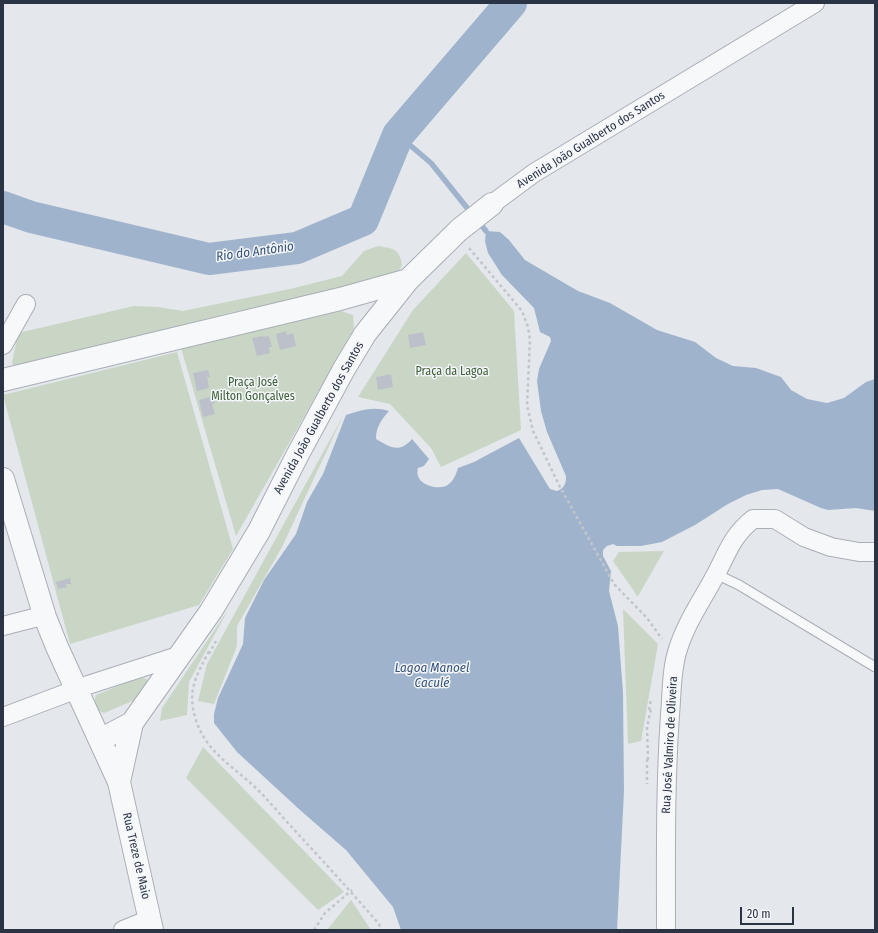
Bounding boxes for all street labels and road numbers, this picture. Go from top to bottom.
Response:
street label: Avenida João Gualberto dos Santos [514,88,668,192]
street label: Avenida João Gualberto dos Santos [271,339,367,497]
street label: Rua José Valmiro de Oliveira [659,676,681,814]
street label: Rua Treze de Maio [119,811,153,901]

